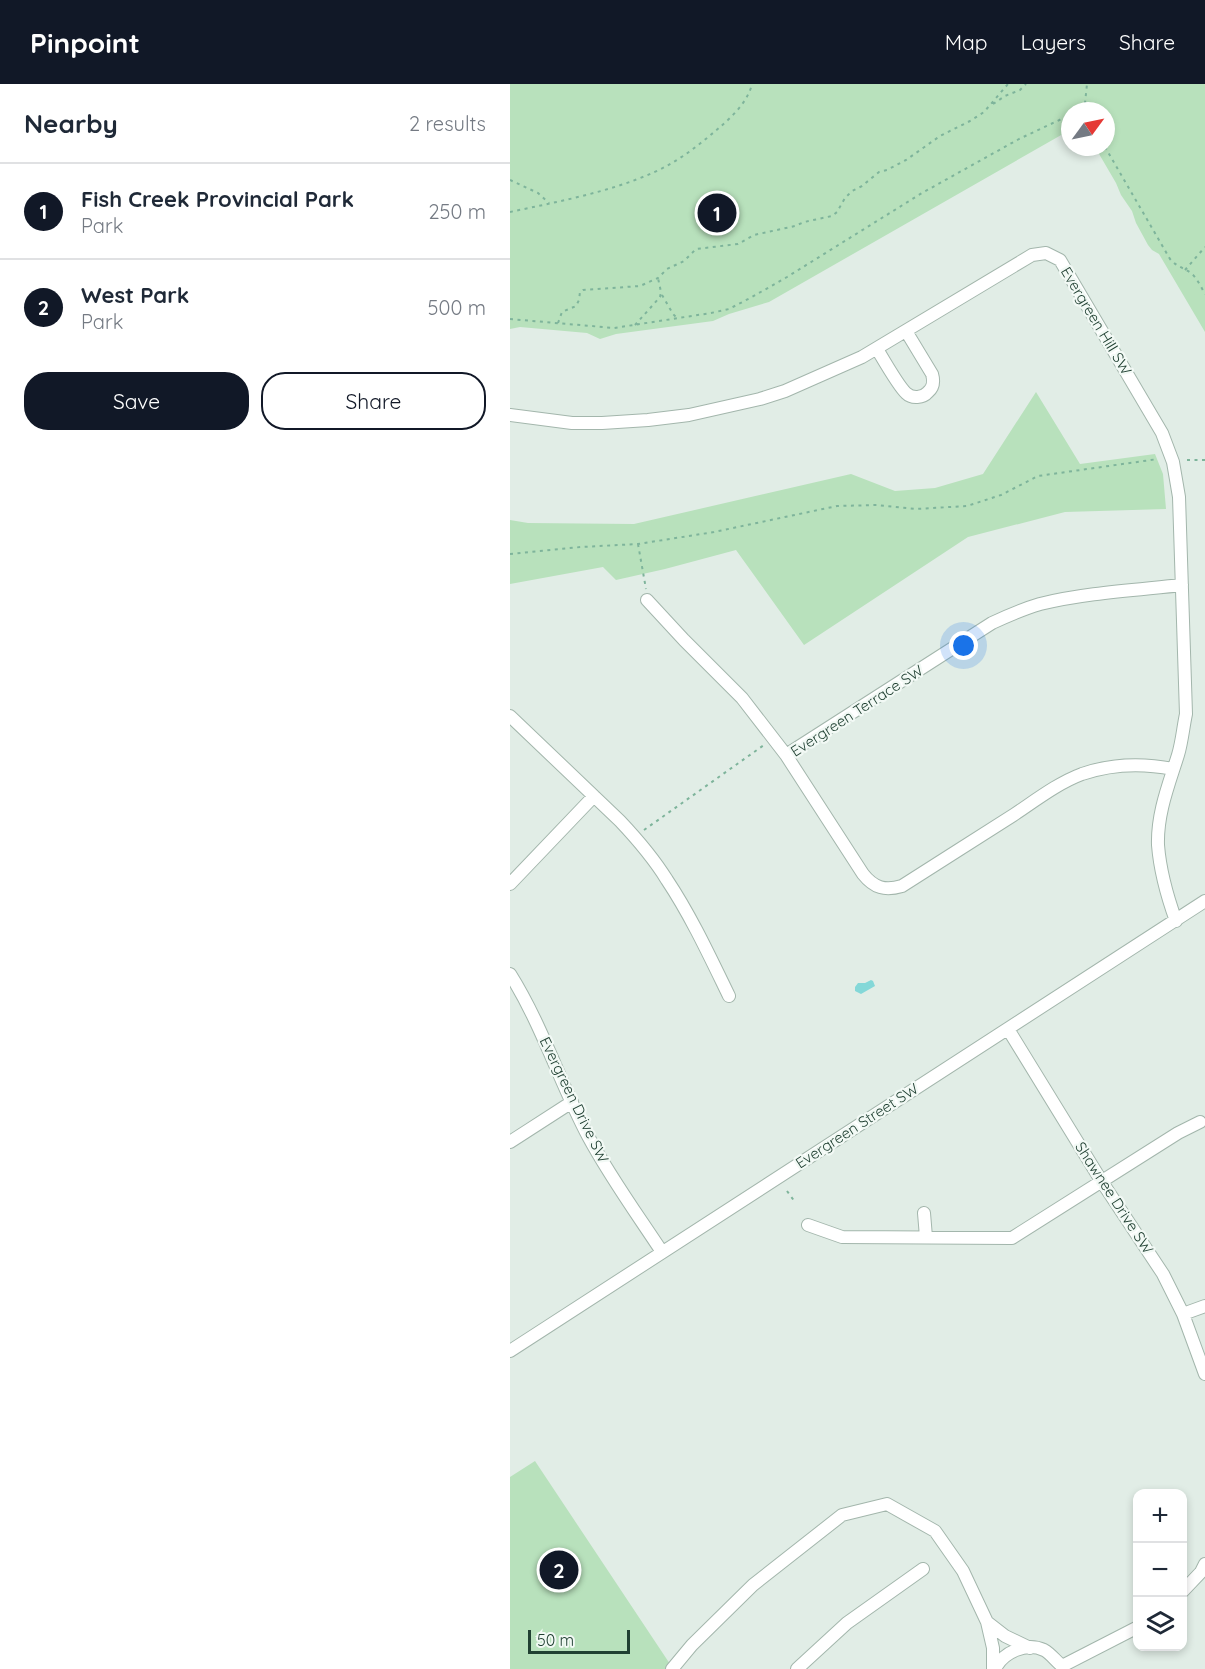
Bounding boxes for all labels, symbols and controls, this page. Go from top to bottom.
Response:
text: Pinpoint [30,25,140,60]
text: Map [945,29,988,55]
text: Layers [1021,29,1086,55]
text: Share [1119,29,1175,55]
north arrow [1061,102,1115,156]
text: Nearby [24,107,118,140]
text: 2 results [409,111,486,136]
text: Fish Creek Provincial Park [81,185,354,213]
pin: 1 [698,190,736,236]
text: 1 [40,199,47,224]
text: 250 m [428,199,486,224]
text: Park [81,213,123,238]
street label: Evergreen Hill SW [1057,263,1136,379]
text: West Park [81,281,189,309]
text: 2 [38,295,49,320]
text: 500 m [428,295,486,320]
text: Park [81,309,123,334]
button: Save [24,372,249,430]
button: Share [261,372,486,430]
your location [949,631,978,660]
street label: Evergreen Terrace SW [787,660,927,761]
street label: Evergreen Drive SW [536,1034,613,1166]
street label: Evergreen Street SW [792,1078,922,1172]
street label: Shawnee Drive SW [1071,1138,1158,1258]
map controls [1133,1489,1187,1651]
button: + [1133,1489,1187,1543]
button: − [1133,1543,1187,1597]
pin: 2 [539,1548,578,1592]
button: layers [1133,1597,1187,1651]
scale bar [528,1627,630,1654]
text: 50 m [537,1630,574,1650]

